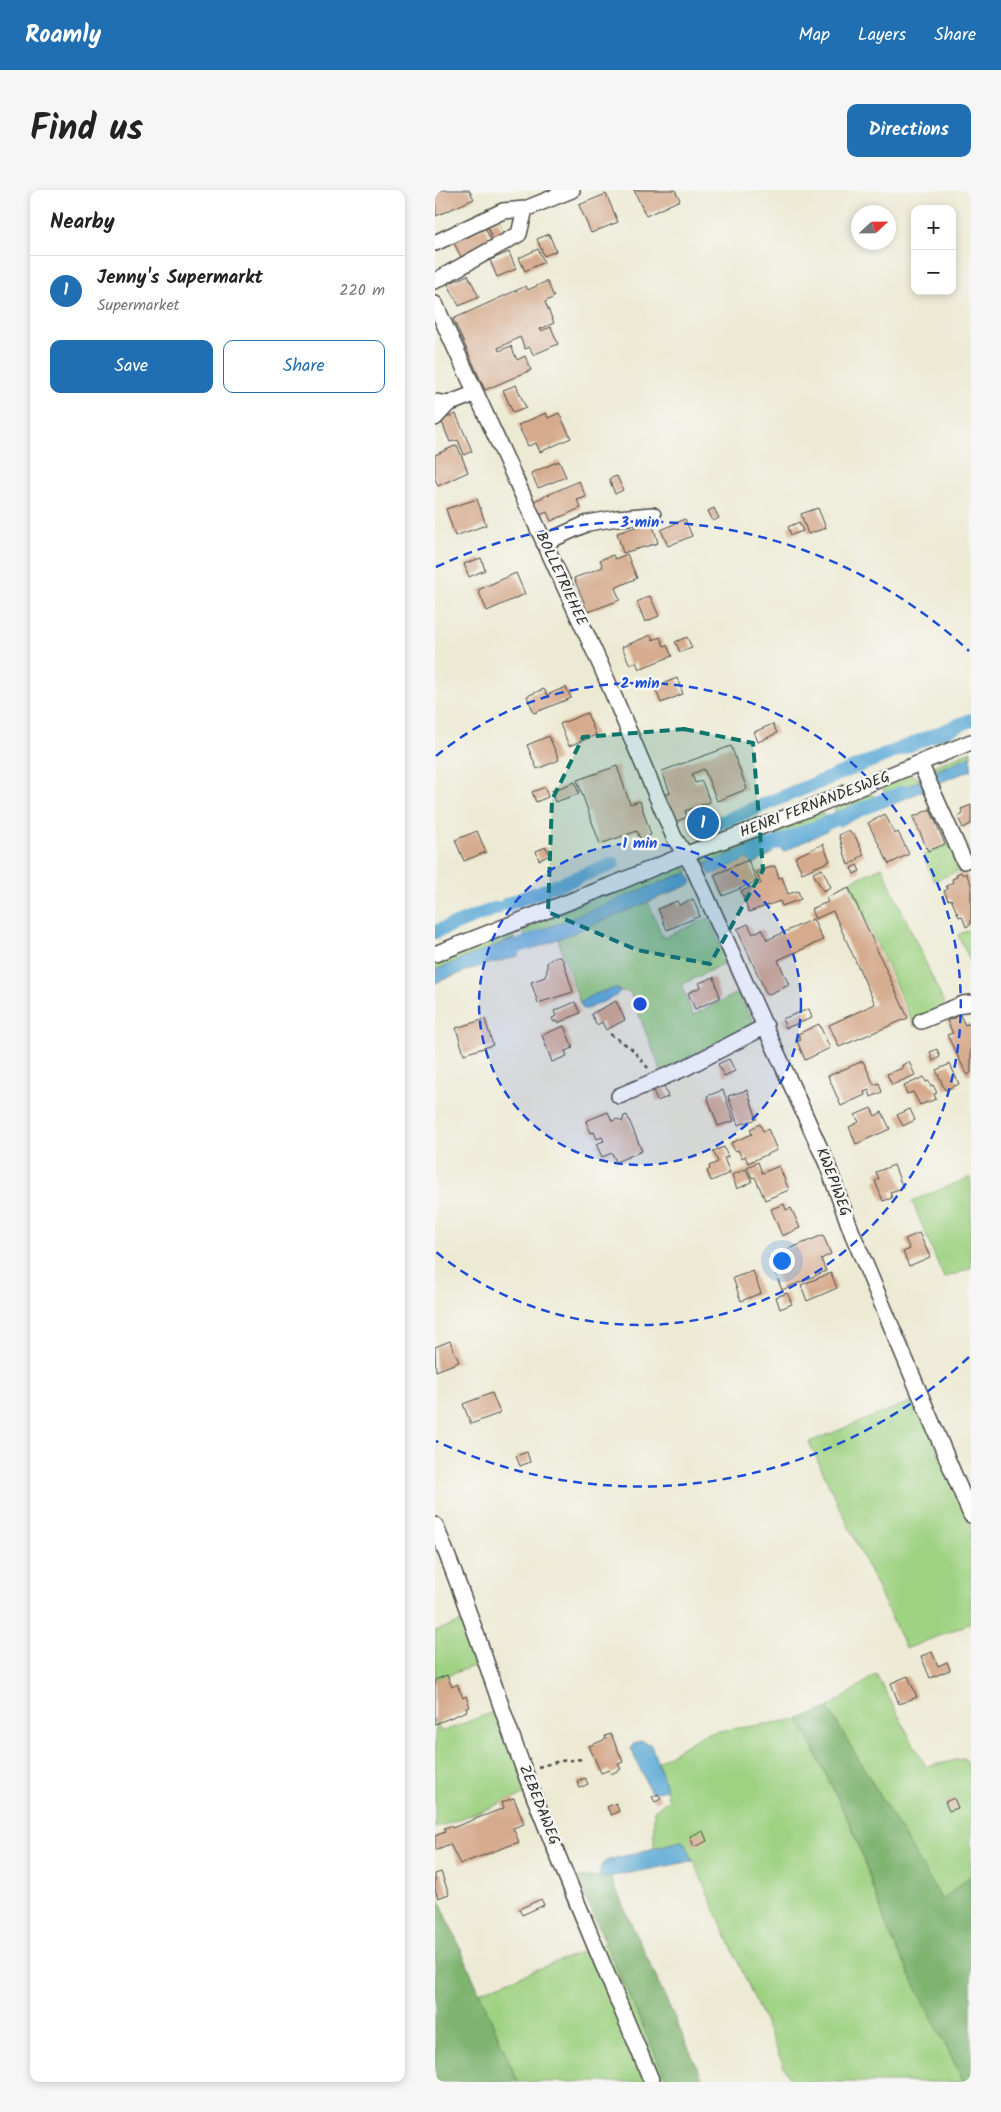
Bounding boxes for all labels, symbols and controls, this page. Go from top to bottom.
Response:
text: Roamly [25,16,101,55]
text: Map [799,21,830,50]
text: Layers [858,21,906,50]
text: Share [934,21,976,50]
text: Find us [30,102,143,158]
button: Directions [847,104,971,157]
north arrow [851,205,896,250]
map controls [911,205,956,295]
button: + [911,205,956,250]
text: Nearby [50,206,115,239]
button: − [911,250,956,295]
text: Jenny's Supermarkt [97,263,263,293]
text: 1 [64,278,68,303]
text: 220 m [339,278,385,303]
text: Supermarket [97,293,180,318]
button: Save [50,340,213,393]
button: Share [223,340,385,393]
text: 3 min [620,511,659,535]
street label: BOLLETRIEHEE [529,528,594,631]
text: 2 min [620,672,660,696]
street label: HENRI FERNANDESWEG [736,765,894,845]
pin: 1 [687,804,719,842]
text: 1 min [623,832,657,856]
centre of rings [631,995,649,1013]
street label: KWEPIWEG [809,1144,857,1220]
your location [769,1248,795,1274]
street label: ZEBEDAWEG [512,1761,566,1849]

